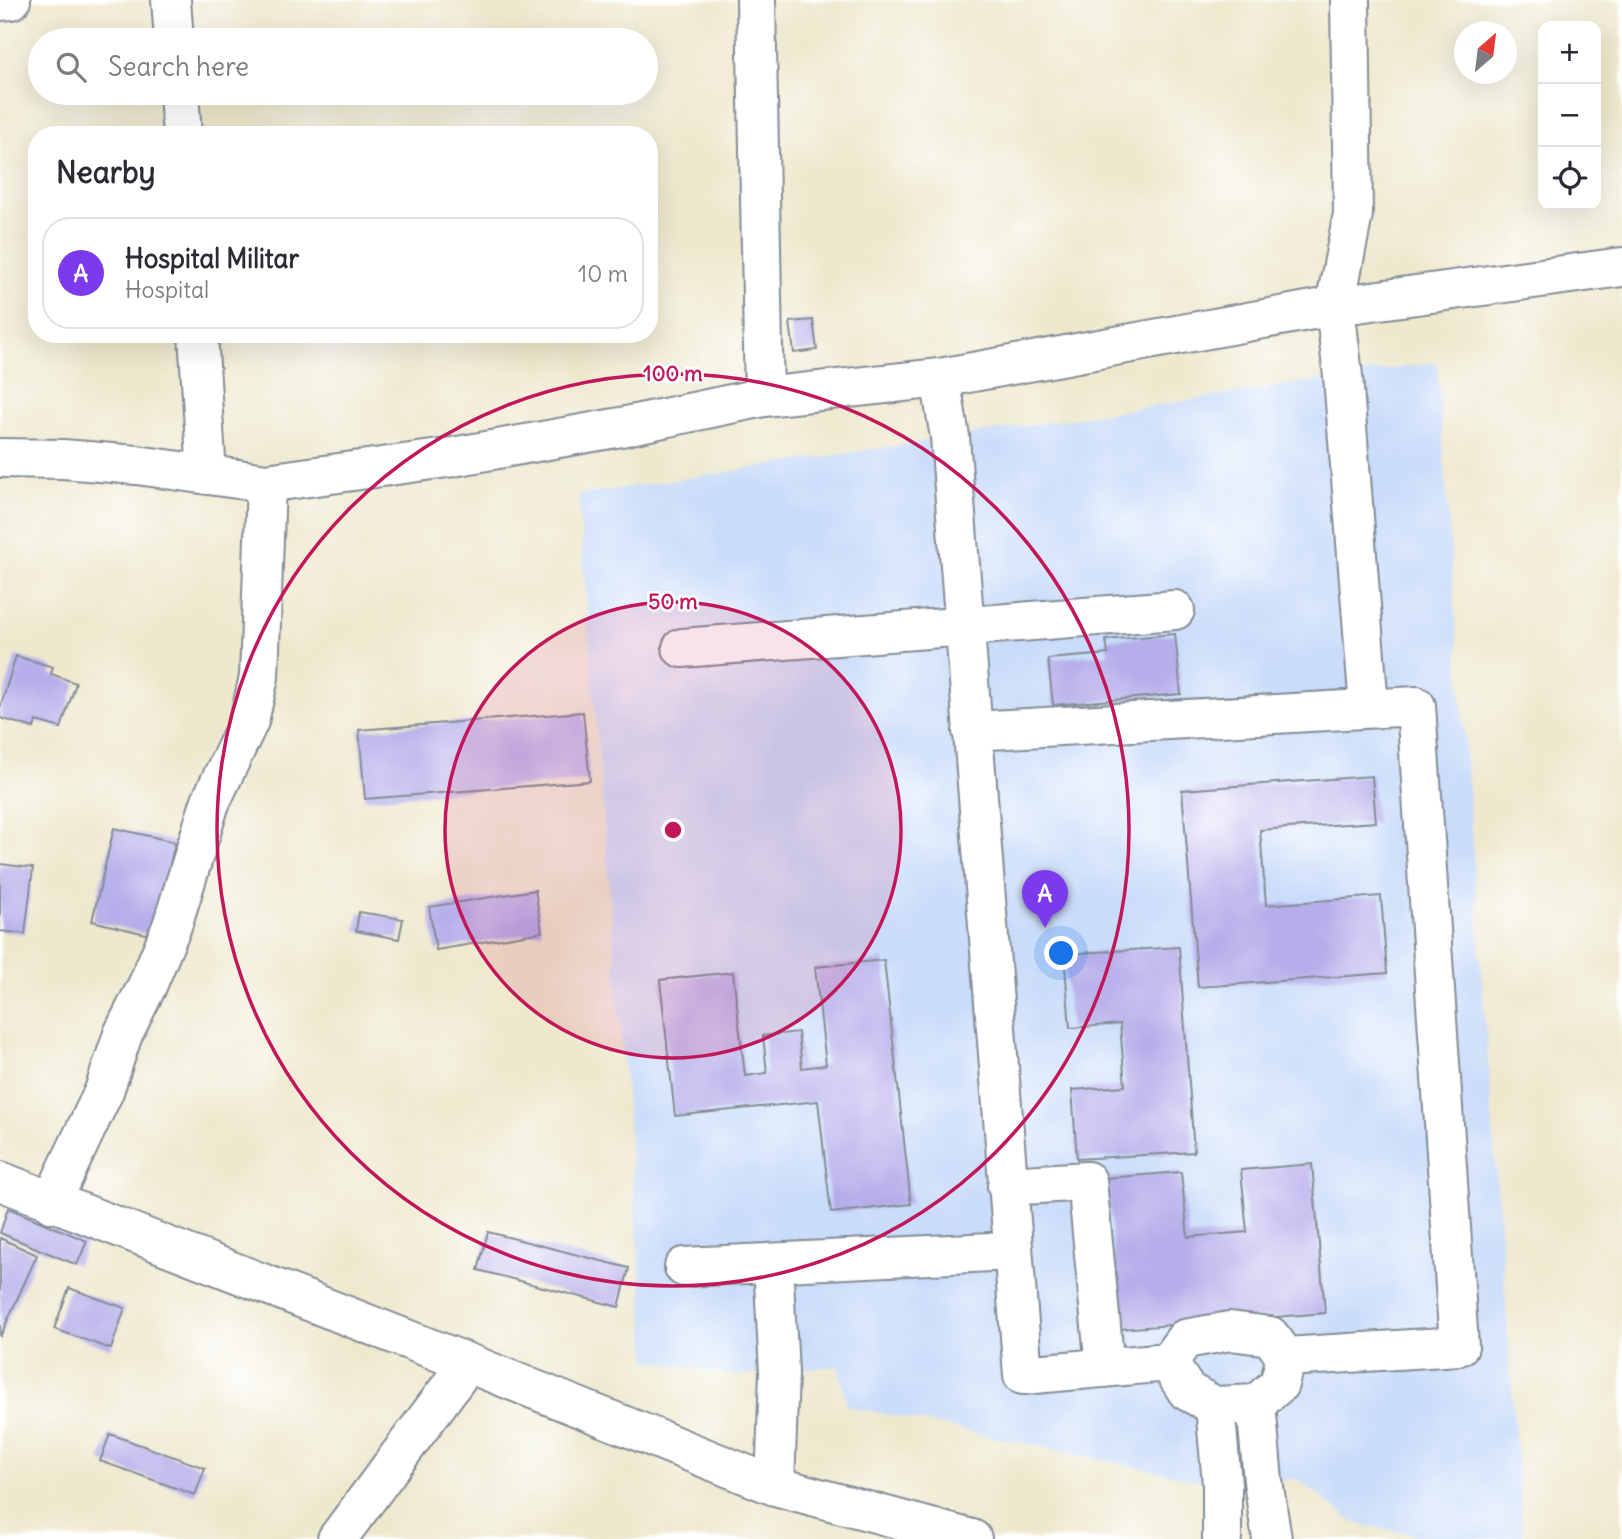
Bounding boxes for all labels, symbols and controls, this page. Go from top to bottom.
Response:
north arrow [1454,21,1517,84]
map controls [1538,21,1601,210]
button: + [1538,21,1601,84]
search box [28,28,658,105]
icon: search [52,48,90,86]
text: Search here [108,50,249,83]
button: − [1538,84,1601,147]
button: locate [1538,147,1601,210]
text: Nearby [56,153,156,191]
text: Hospital Militar [125,242,299,275]
text: A [74,259,88,288]
text: 10 m [578,259,628,288]
text: Hospital [125,275,209,304]
text: 100 m [643,360,703,387]
text: 50 m [648,588,698,615]
centre of rings [661,818,685,842]
pin: A [1022,870,1068,928]
your location [1044,936,1078,970]

